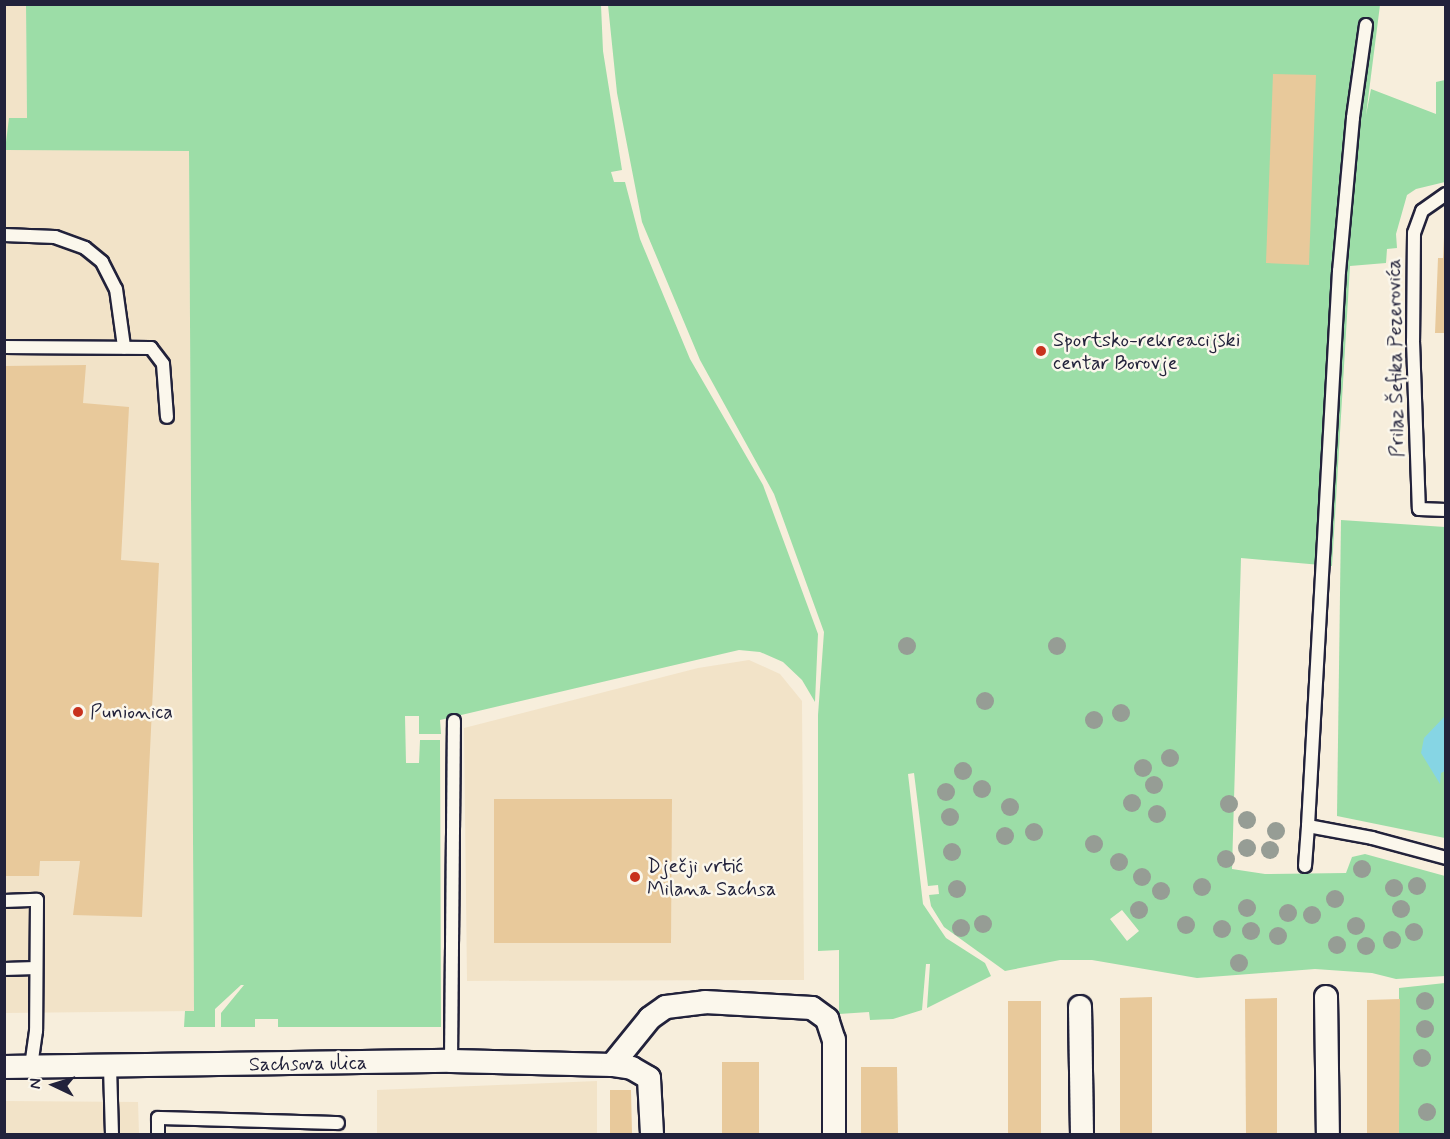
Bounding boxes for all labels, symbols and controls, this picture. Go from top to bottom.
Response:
street label: Prilaz Šefika Pezerovića [1382,259,1410,457]
place label: Sportsko-rekreacijski centar Borovje [1053,328,1240,375]
marker: Sportsko-rekreacijski centar Borovje [1034,344,1048,358]
place label: Punionica [90,700,173,724]
marker: Punionica [71,705,85,719]
place label: Dječji vrtić Milana Sachsa [647,854,776,901]
marker: Dječji vrtić Milana Sachsa [628,870,642,884]
street label: Sachsova ulica [248,1051,368,1077]
north arrow [24,1055,84,1115]
text: N [25,1078,46,1090]

